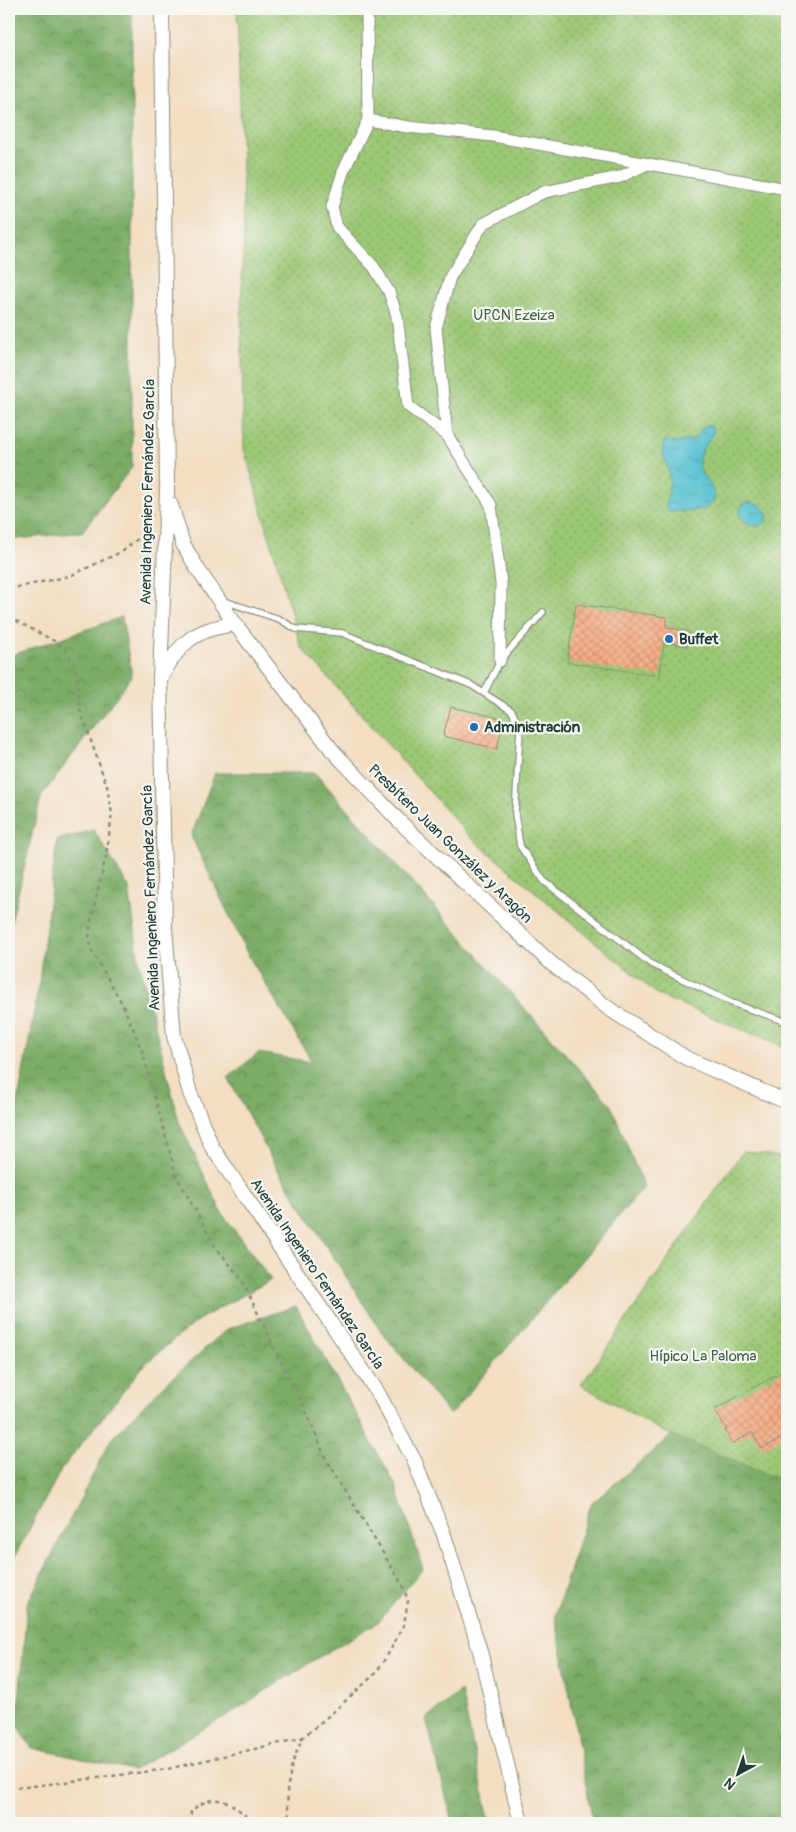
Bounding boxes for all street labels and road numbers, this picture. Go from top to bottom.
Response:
street label: Avenida Ingeniero Fernández García [137,379,159,605]
street label: Presbítero Juan González y Aragón [364,761,536,927]
street label: Avenida Ingeniero Fernández García [138,785,164,1011]
street label: Avenida Ingeniero Fernández García [246,1175,388,1373]

